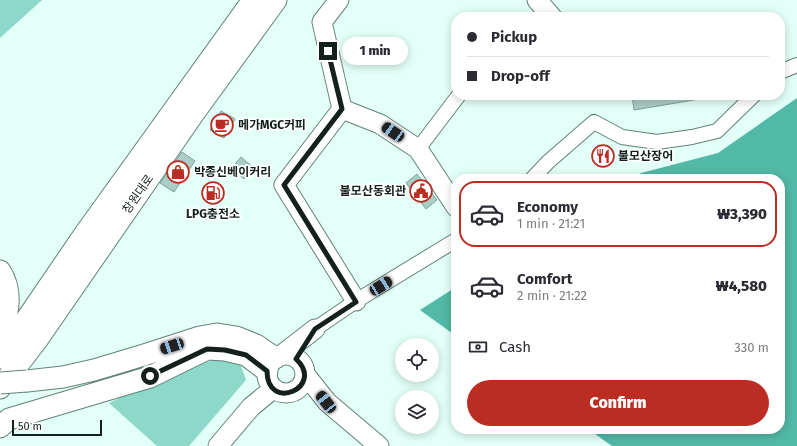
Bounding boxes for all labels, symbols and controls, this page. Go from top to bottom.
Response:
text: Pickup [491,28,537,46]
callout: 1 min [342,37,408,65]
route end [319,42,337,60]
text: 1 min [359,43,391,58]
text: Drop-off [491,67,550,85]
cafe icon: 메가MGC커피 [209,112,235,138]
place label: 메가MGC커피 [238,118,306,132]
car [380,120,406,144]
restaurant icon: 불모산장어 [590,143,616,169]
place label: 불모산장어 [618,149,673,163]
shop icon: 박종신베이커리 [165,159,191,185]
place label: 박종신베이커리 [194,165,271,179]
street label: 창원대로 [120,172,156,216]
public building icon: 불모산동회관 [408,178,434,204]
fuel station icon: LPG충전소 [200,180,226,206]
place label: 불모산동회관 [340,184,406,198]
icon: car [469,196,505,232]
text: Economy [517,198,578,216]
text: ₩3,390 [717,205,767,223]
place label: LPG충전소 [186,207,240,221]
text: 1 min · 21:21 [517,216,585,231]
icon: car [469,268,505,304]
text: Comfort [517,270,573,288]
car [368,275,394,297]
text: ₩4,580 [716,277,767,295]
text: 2 min · 21:22 [517,288,587,303]
icon: cash [467,336,489,358]
car [159,337,185,355]
map controls [395,338,439,434]
button: locate [395,338,439,382]
text: Cash [499,338,531,356]
text: 330 m [734,340,769,355]
route start [141,367,159,385]
button: Confirm [467,380,769,426]
car [314,389,338,415]
button: layers [395,390,439,434]
scale bar [12,418,102,437]
text: 50 m [18,420,42,433]

